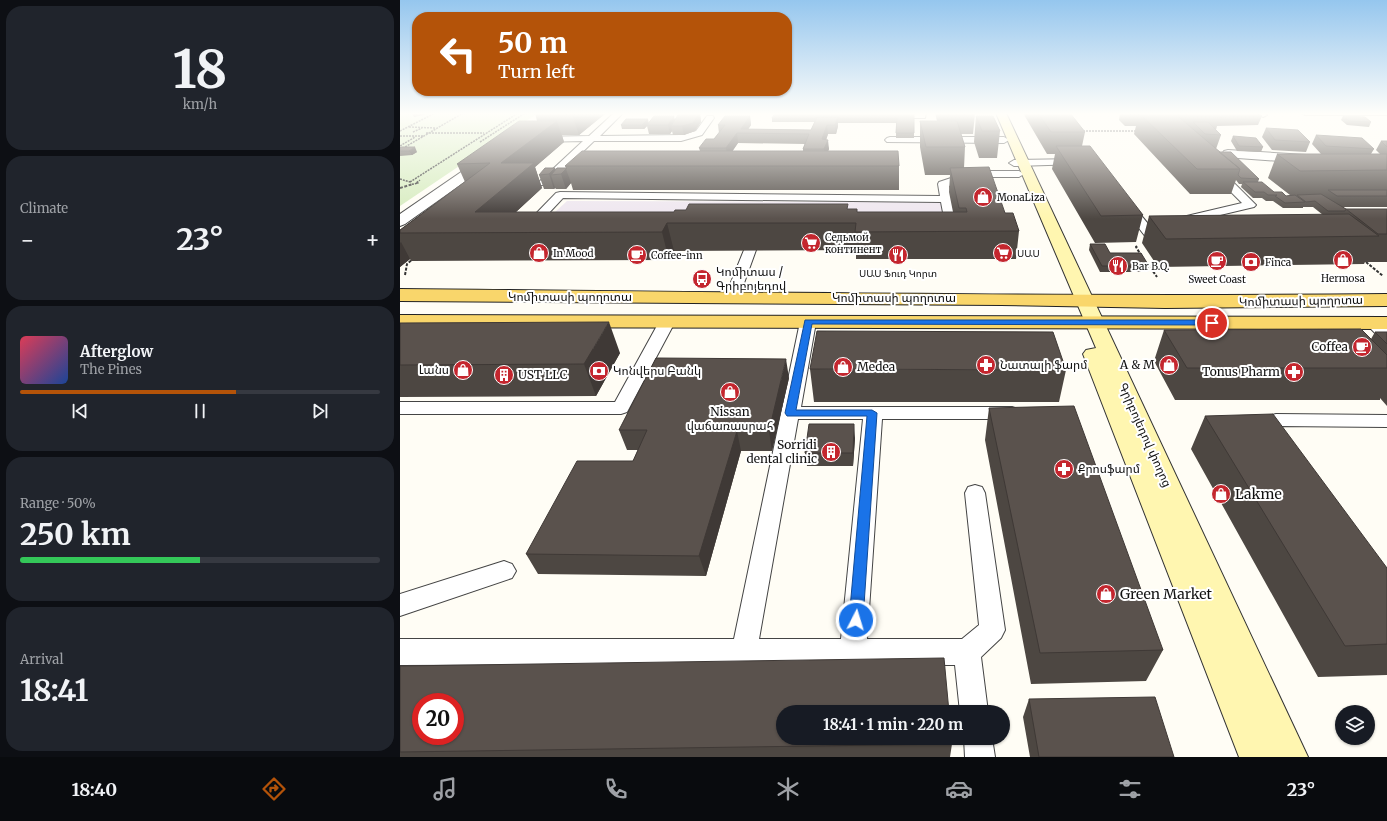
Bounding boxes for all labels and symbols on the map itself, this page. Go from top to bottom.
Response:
shop icon: MonaLiza [972,186,994,208]
place label: MonaLiza [997,191,1046,204]
place label: Седьмой континент [825,231,882,256]
supermarket icon: Седьмой континент [800,232,822,254]
shop icon: In Mood [528,242,550,264]
supermarket icon: ՍԱՍ [992,242,1014,264]
cafe icon: Coffee-inn [626,244,648,266]
restaurant icon: ՍԱՍ Ֆուդ Կորտ [887,244,909,266]
place label: In Mood [553,247,594,260]
place label: ՍԱՍ [1017,247,1040,260]
place label: Coffee-inn [651,249,703,262]
shop icon: Hermosa [1332,249,1354,271]
cafe icon: Sweet Coast [1206,250,1228,272]
bank icon: Finca [1240,251,1262,273]
restaurant icon: Bar B.Q. [1107,255,1129,277]
place label: Finca [1265,256,1292,269]
place label: Bar B.Q. [1132,260,1169,273]
place label: Կոմիտաս / Գրիբոյեդով [716,264,787,293]
place label: ՍԱՍ Ֆուդ Կորտ [859,267,937,280]
bus stop icon: Կոմիտաս / Գրիբոյեդով [691,268,713,290]
place label: Hermosa [1321,272,1366,285]
place label: Sweet Coast [1188,273,1246,286]
street label: Կոմիտասի պողոտա [508,289,632,304]
street label: Կոմիտասի պողոտա [832,290,956,305]
street label: Կոմիտասի պողոտա [1239,292,1363,309]
pin [1195,306,1229,340]
cafe icon: Coffea [1351,336,1373,358]
place label: Coffea [1312,339,1349,354]
pharmacy icon: Նատալի ֆարմ [975,354,997,376]
shop icon: A & M [1158,354,1180,376]
shop icon: Medea [832,356,854,378]
place label: Նատալի ֆարմ [1000,357,1087,372]
place label: A & M [1119,357,1155,372]
shop icon: Լանս [452,359,474,381]
place label: Medea [857,359,896,374]
bank icon: Կոնվերս Բանկ [588,360,610,382]
pharmacy icon: Tonus Pharm [1283,361,1305,383]
place label: Լանս [419,362,449,377]
place label: Կոնվերս Բանկ [613,363,701,378]
building icon: UST LLC [493,364,515,386]
place label: Tonus Pharm [1202,364,1280,379]
place label: UST LLC [518,367,568,382]
street label: Գրիբոյեդով փողոց [1116,380,1175,489]
shop icon: Nissan վաճառասրահ [719,381,741,403]
place label: Nissan վաճառասրահ [687,404,774,433]
place label: Sorridi dental clinic [746,437,817,466]
building icon: Sorridi dental clinic [820,441,842,463]
pharmacy icon: Քրոսֆարմ [1053,458,1075,480]
place label: Քրոսֆարմ [1078,461,1140,476]
shop icon: Lakme [1210,483,1232,505]
place label: Lakme [1235,485,1282,503]
shop icon: Green Market [1095,583,1117,605]
place label: Green Market [1120,585,1213,603]
position arrow [835,599,877,641]
speed limit sign: 20 [412,693,464,745]

